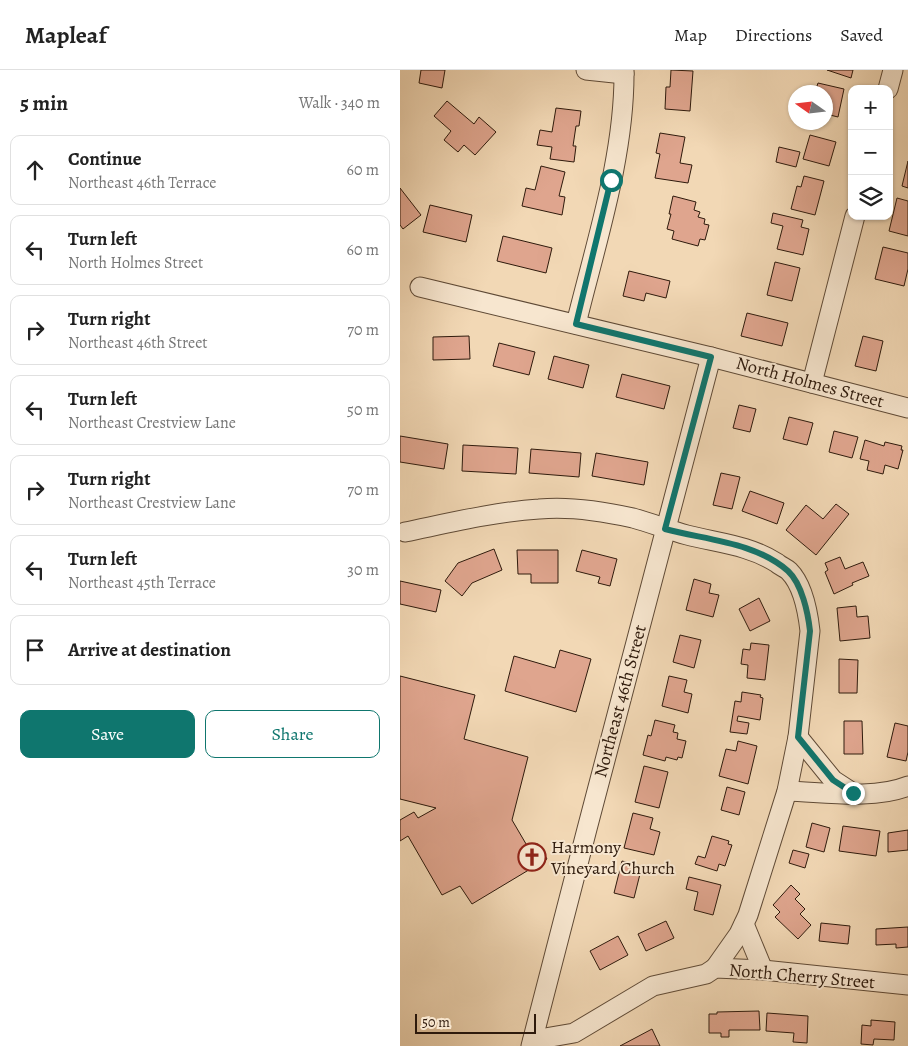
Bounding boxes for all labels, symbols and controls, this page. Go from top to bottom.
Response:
text: Mapleaf [25,19,107,51]
text: Map [674,23,707,47]
text: Directions [735,23,812,47]
text: Saved [840,23,883,47]
north arrow [788,85,833,130]
map controls [848,85,893,220]
button: + [848,85,893,130]
text: 5 min [20,89,68,117]
text: Walk · 340 m [299,92,380,114]
button: − [848,130,893,175]
text: Continue [68,146,142,172]
icon: ahead [21,156,49,184]
text: 60 m [347,159,379,181]
route start [600,169,623,192]
text: Northeast 46th Terrace [68,172,216,194]
button: layers [848,175,893,220]
text: Turn left [68,226,137,252]
icon: left [21,236,49,264]
text: 60 m [347,239,379,261]
text: North Holmes Street [68,252,203,274]
text: Turn right [68,306,150,332]
icon: right [21,316,49,344]
text: 70 m [347,319,379,341]
text: Northeast 46th Street [68,332,208,354]
street label: North Holmes Street [733,351,887,413]
text: Turn left [68,386,137,412]
icon: left [21,396,49,424]
text: 50 m [347,399,379,421]
text: Northeast Crestview Lane [68,412,236,434]
text: Turn right [68,466,150,492]
icon: right [21,476,49,504]
text: 70 m [347,479,379,501]
text: Northeast Crestview Lane [68,492,236,514]
text: Turn left [68,546,137,572]
icon: left [21,556,49,584]
text: 30 m [347,559,379,581]
text: Northeast 45th Terrace [68,572,216,594]
street label: Northeast 46th Street [588,622,652,780]
icon: arrive [21,636,49,664]
text: Arrive at destination [68,637,231,663]
button: Save [20,710,195,758]
button: Share [205,710,380,758]
route end [842,782,865,805]
place label: Harmony Vineyard Church [550,835,675,880]
church icon: Harmony Vineyard Church [517,842,547,872]
street label: North Cherry Street [728,958,876,994]
scale bar [415,1011,536,1034]
text: 50 m [422,1013,450,1032]

